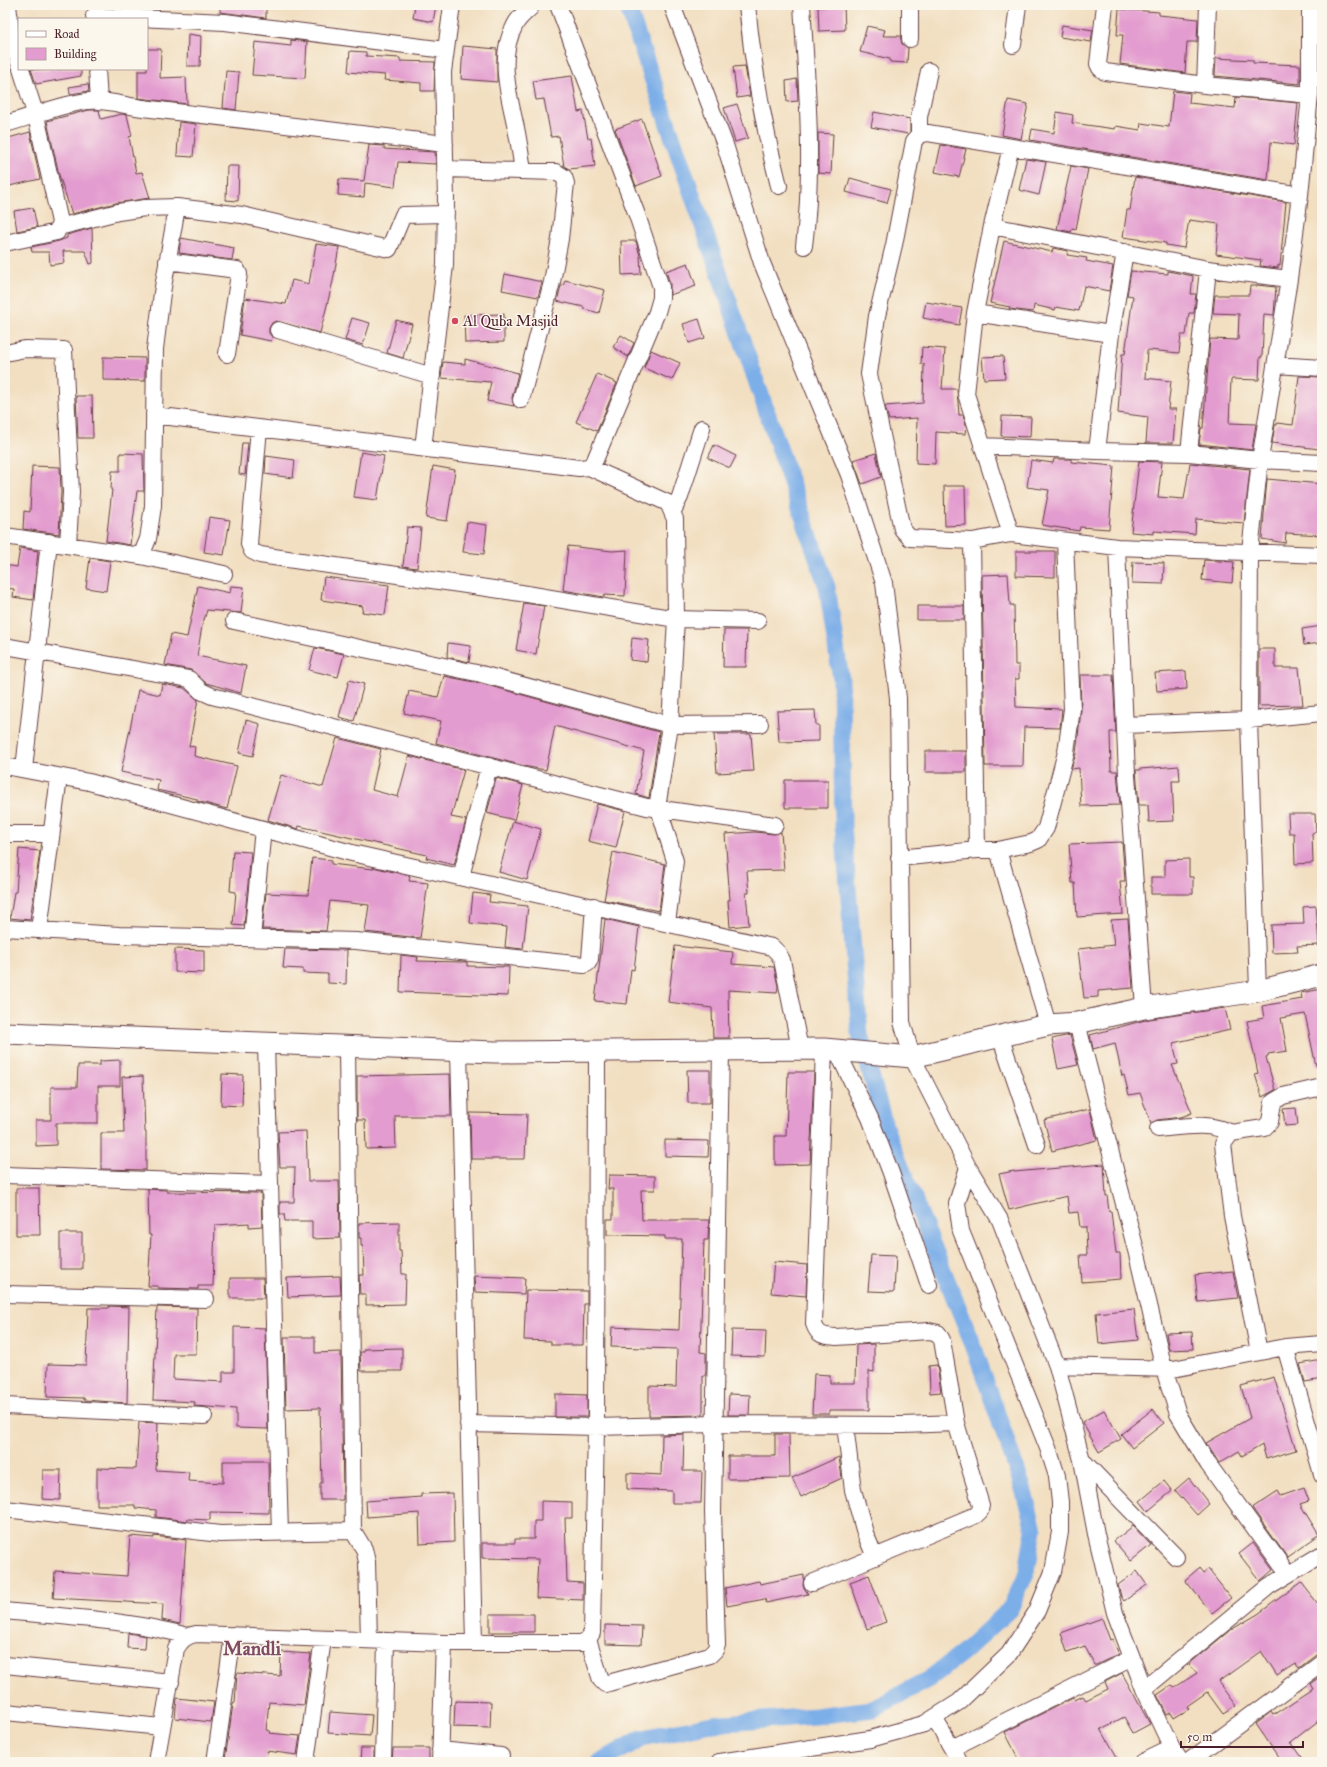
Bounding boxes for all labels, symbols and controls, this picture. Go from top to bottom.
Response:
legend [18,18,148,70]
text: Road [54,27,80,41]
text: Building [54,47,97,62]
place label: Al Quba Masjid [462,312,559,330]
marker: Al Quba Masjid [450,316,460,326]
district label: Mandli [223,1637,282,1660]
scale bar [1181,1723,1303,1749]
text: 50 m [1187,1730,1212,1744]

